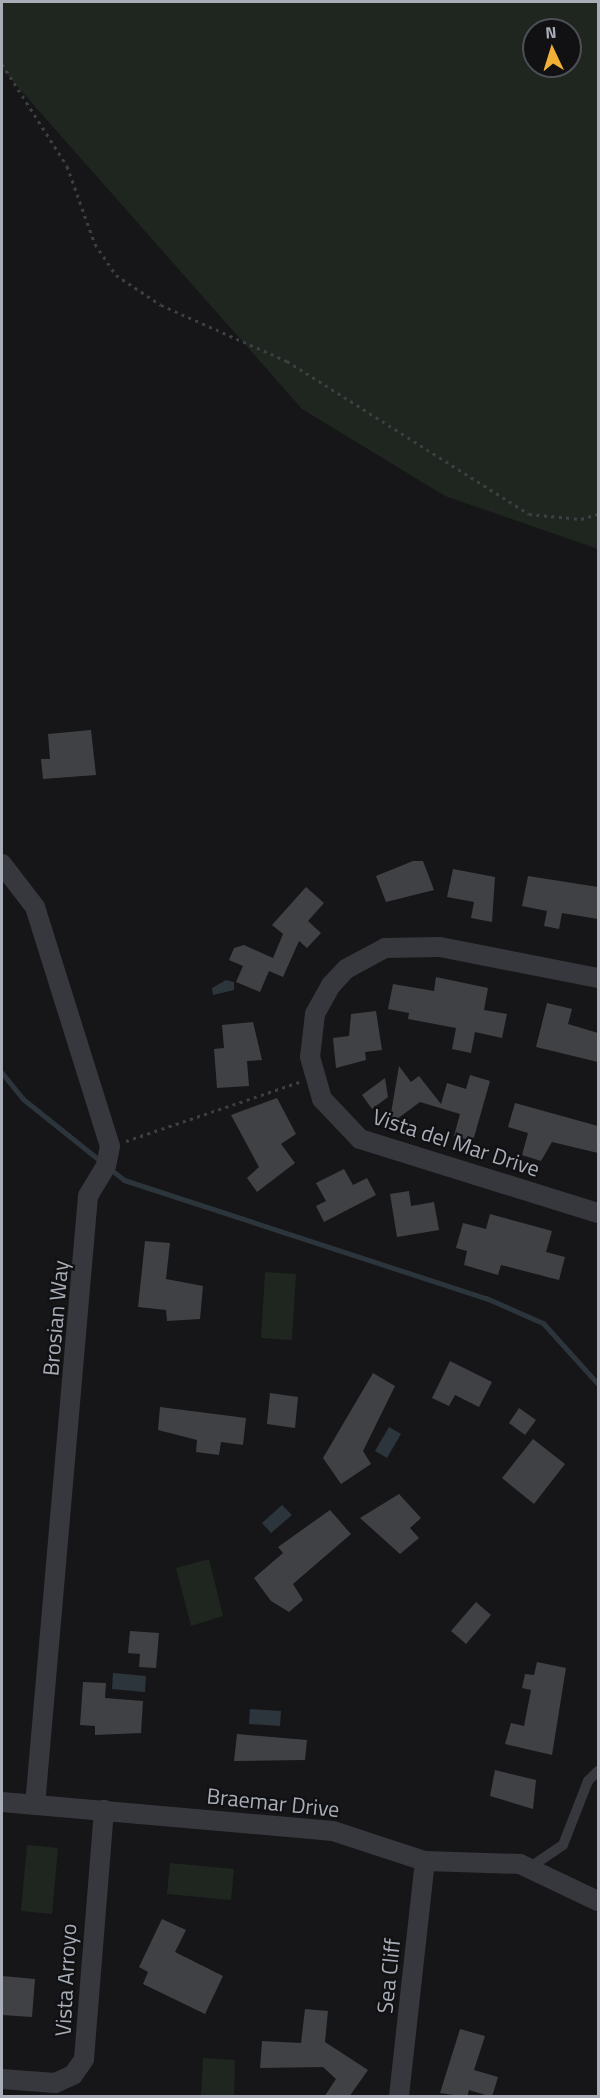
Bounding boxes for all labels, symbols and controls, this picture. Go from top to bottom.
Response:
north arrow [522,18,582,78]
text: N [545,20,557,44]
street label: Vista del Mar Drive [369,1104,543,1182]
street label: Brosian Way [38,1259,74,1377]
street label: Braemar Drive [205,1783,341,1823]
street label: Vista Arroyo [50,1923,82,2037]
street label: Sea Cliff [372,1937,406,2015]

